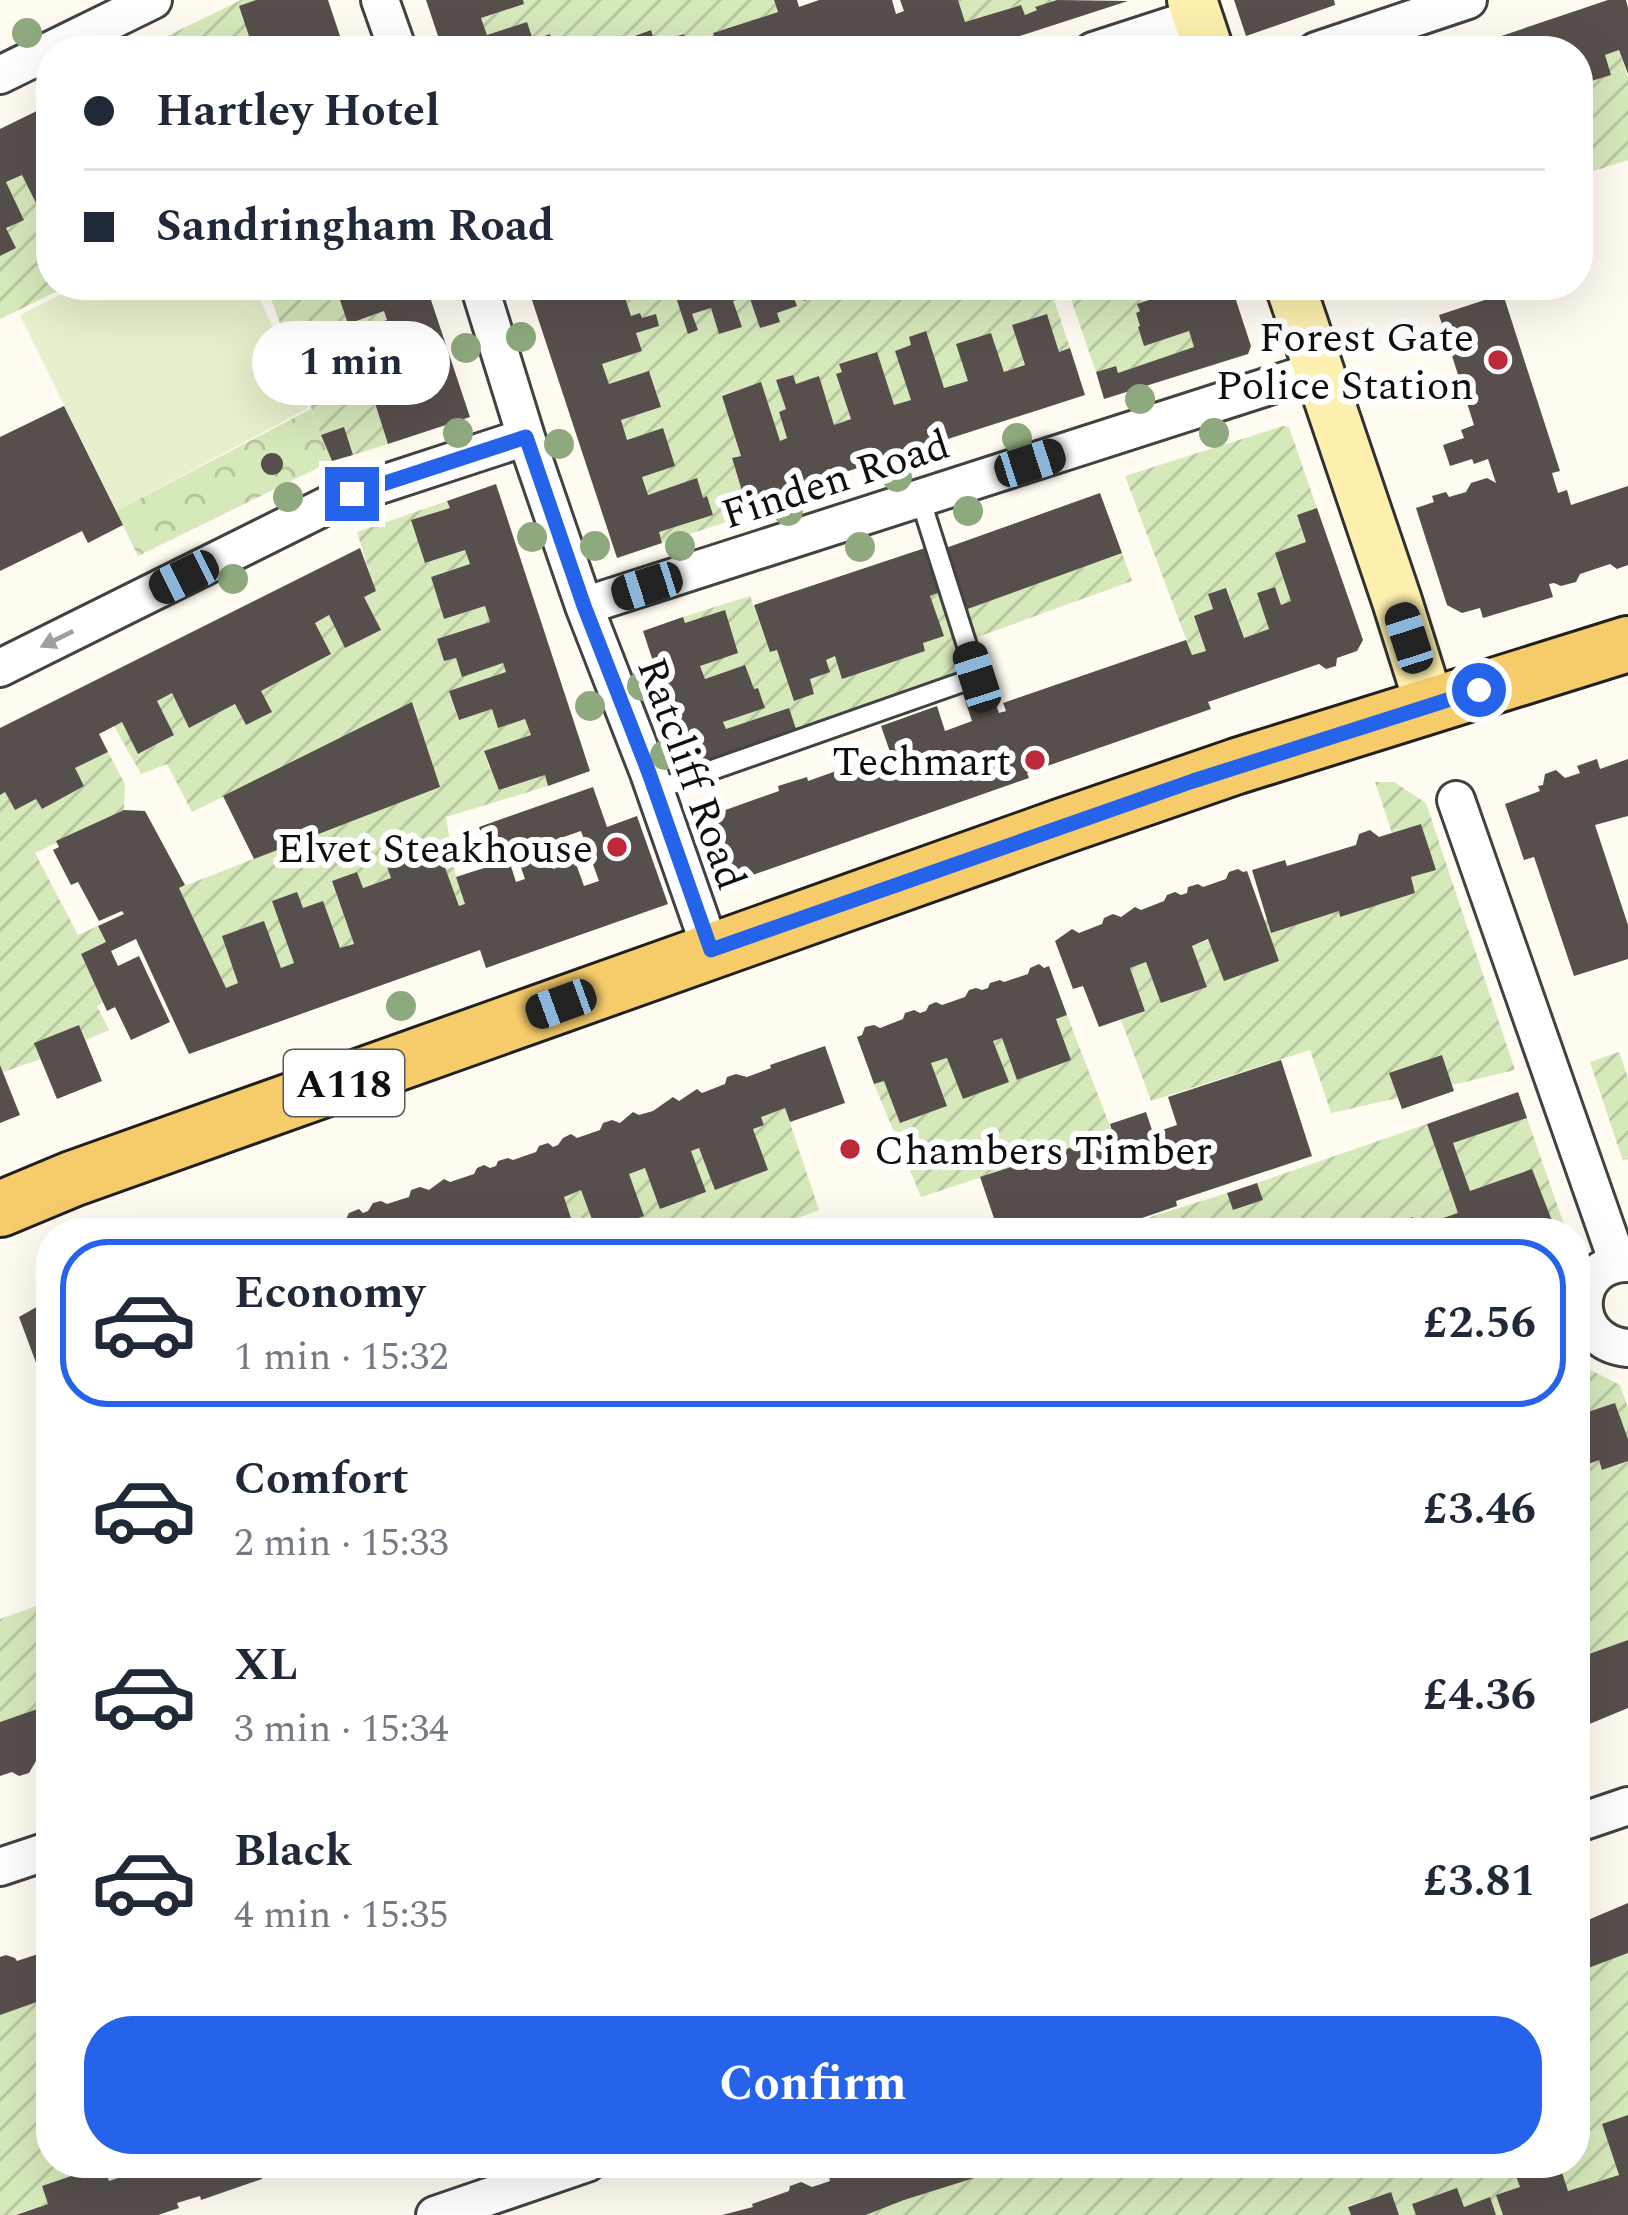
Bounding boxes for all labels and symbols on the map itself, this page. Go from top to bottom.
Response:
place label: Forest Gate Police Station [1216,307,1474,418]
callout: 1 min [253,320,451,404]
marker: Forest Gate Police Station [1485,347,1511,373]
street label: Finden Road [714,414,958,547]
car [990,435,1070,491]
route end [325,467,379,521]
car [144,545,224,609]
car [607,558,687,614]
car [1381,598,1437,678]
one-way arrow [40,629,74,649]
car [949,637,1005,717]
street label: Ratcliff Road [619,649,762,899]
route start [1452,663,1506,717]
place label: Techmart [832,731,1011,794]
marker: Techmart [1022,747,1048,773]
place label: Elvet Steakhouse [277,818,593,881]
marker: Elvet Steakhouse [604,834,630,860]
car [521,975,601,1033]
road number: A118 [284,1050,404,1116]
place label: Chambers Timber [874,1120,1212,1183]
marker: Chambers Timber [837,1136,863,1162]

